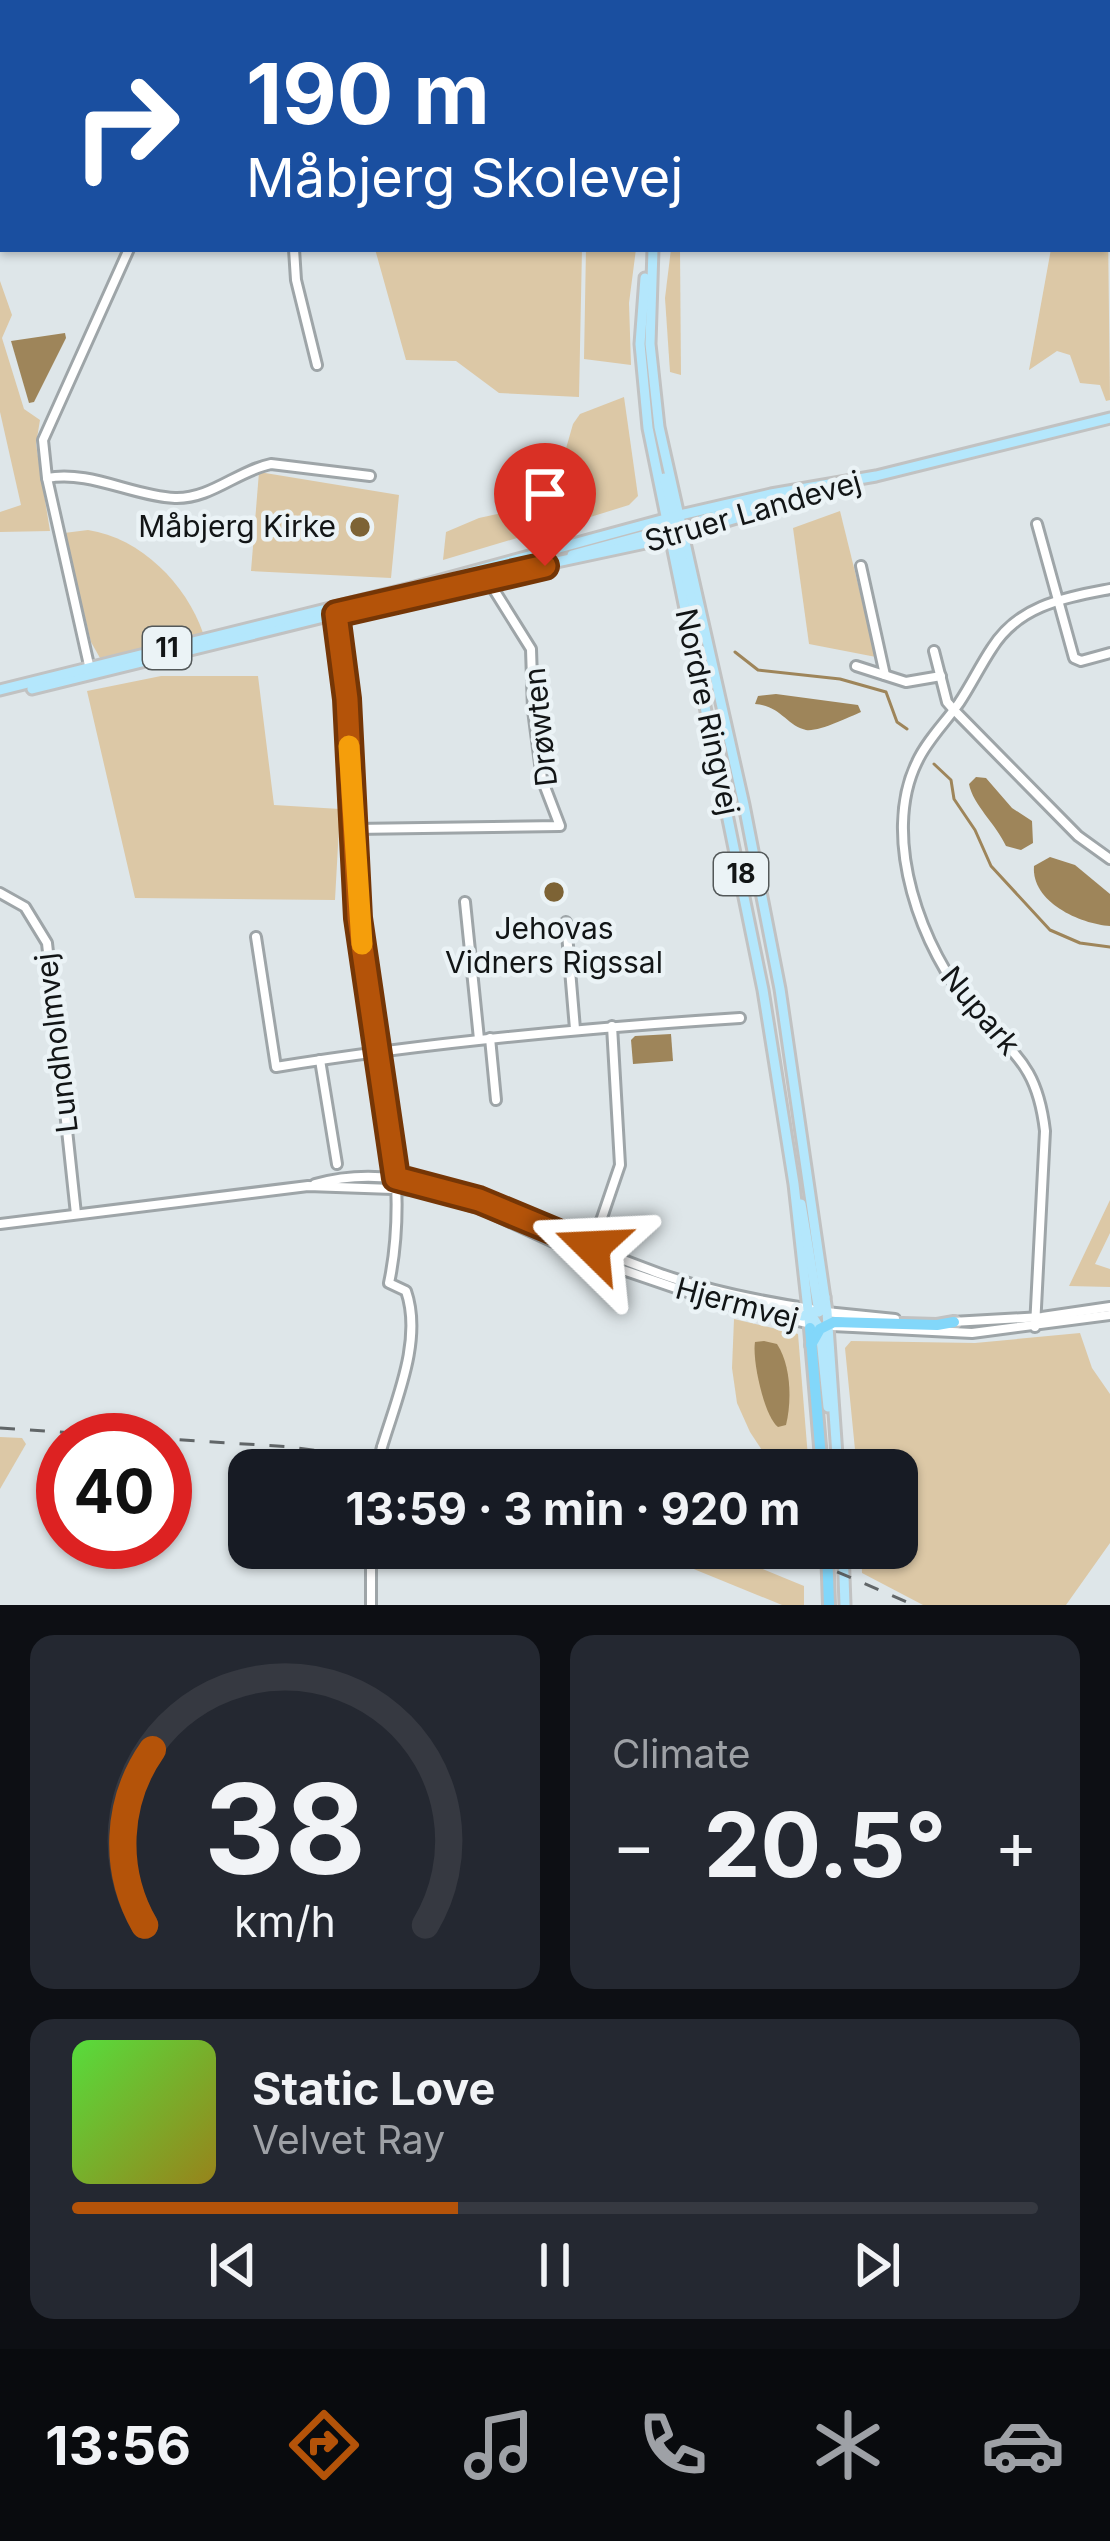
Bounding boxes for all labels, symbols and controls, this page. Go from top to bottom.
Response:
text: 190 m [246,43,490,144]
icon: right [48,48,204,204]
text: Måbjerg Skolevej [246,145,683,210]
pin [494,443,596,566]
icon: arrive [512,461,578,527]
street label: Struer Landevej [641,463,865,559]
place label: Måbjerg Kirke [138,508,336,544]
marker: Måbjerg Kirke [347,514,373,540]
street label: Nordre Ringvej [669,605,747,818]
road number: 11 [143,627,191,669]
street label: Drøwten [516,666,564,788]
road number: 18 [714,853,768,895]
marker: Jehovas Vidners Rigssal [541,879,567,905]
place label: Jehovas Vidners Rigssal [445,910,663,980]
street label: Lundholmvej [27,951,85,1135]
street label: Nupark [934,959,1028,1062]
position arrow [529,1184,655,1310]
street label: Hjermvej [672,1269,803,1337]
speed limit sign: 40 [36,1413,192,1569]
text: 13:59 · 3 min · 920 m [346,1481,800,1536]
text: Climate [612,1730,751,1777]
text: 38 [204,1753,366,1904]
text: 20.5° [704,1790,946,1899]
text: − [612,1805,656,1885]
text: + [994,1805,1038,1885]
text: km/h [234,1895,336,1947]
text: Static Love [252,2061,495,2116]
text: Velvet Ray [252,2116,445,2163]
icon: previous [200,2232,266,2298]
icon: pause [522,2232,588,2298]
icon: next [844,2232,910,2298]
icon: directions [282,2403,366,2487]
icon: music [457,2403,541,2487]
icon: phone [631,2403,715,2487]
icon: climate [806,2403,890,2487]
icon: car [981,2403,1065,2487]
text: 13:56 [45,2413,191,2478]

